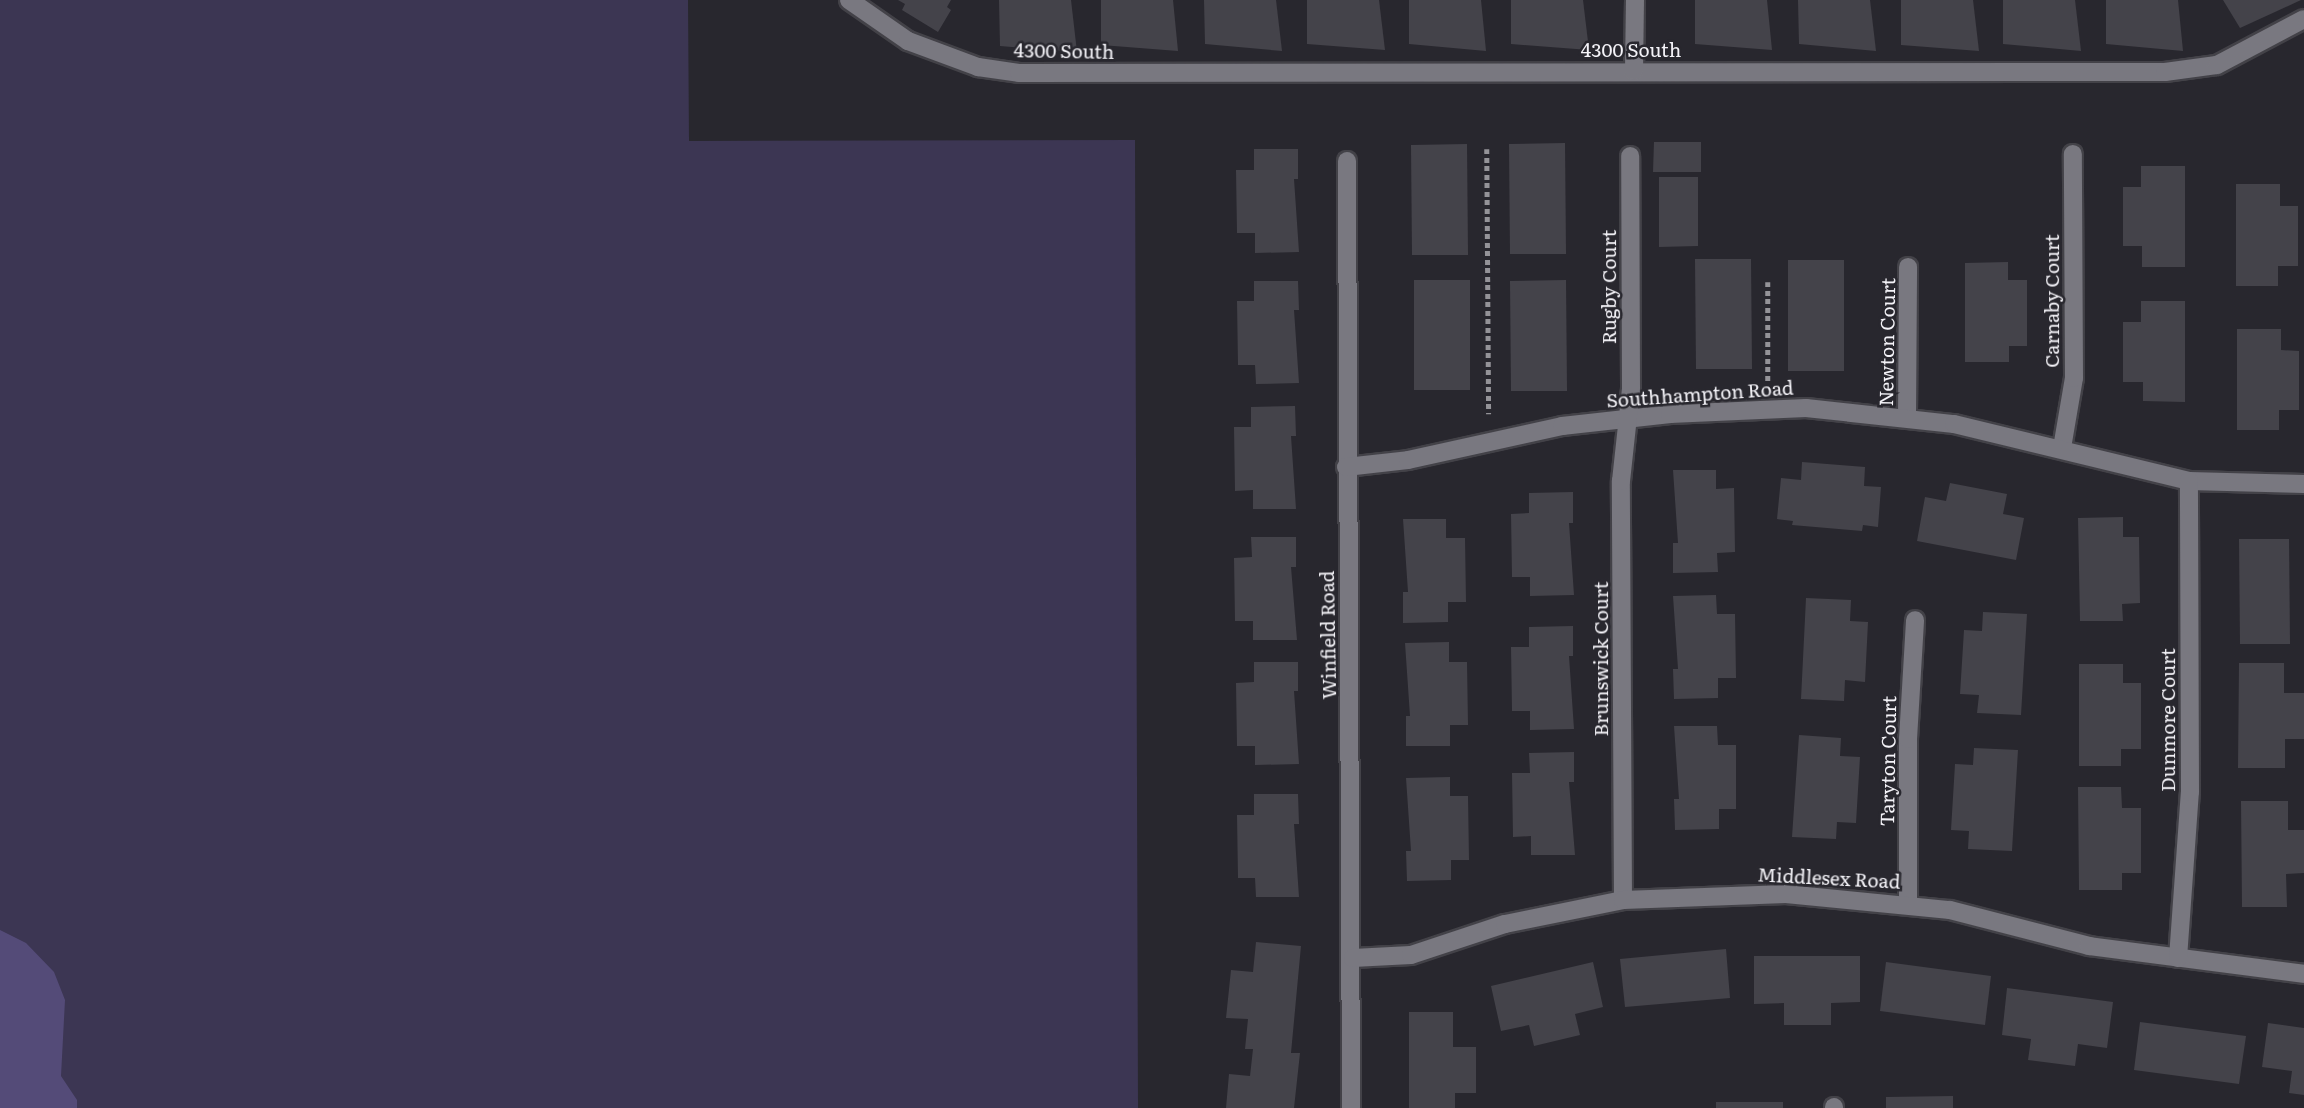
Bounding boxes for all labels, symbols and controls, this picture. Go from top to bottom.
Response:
street label: 4300 South [1013,39,1115,63]
street label: 4300 South [1581,39,1681,61]
street label: Rugby Court [1598,230,1620,344]
street label: Carnaby Court [2041,234,2063,368]
street label: Newton Court [1874,277,1900,407]
street label: Southhampton Road [1606,376,1794,412]
street label: Winfield Road [1315,570,1341,700]
street label: Brunswick Court [1590,582,1612,736]
street label: Dunmore Court [2157,648,2179,792]
street label: Taryton Court [1875,696,1901,826]
street label: Middlesex Road [1757,863,1901,893]

